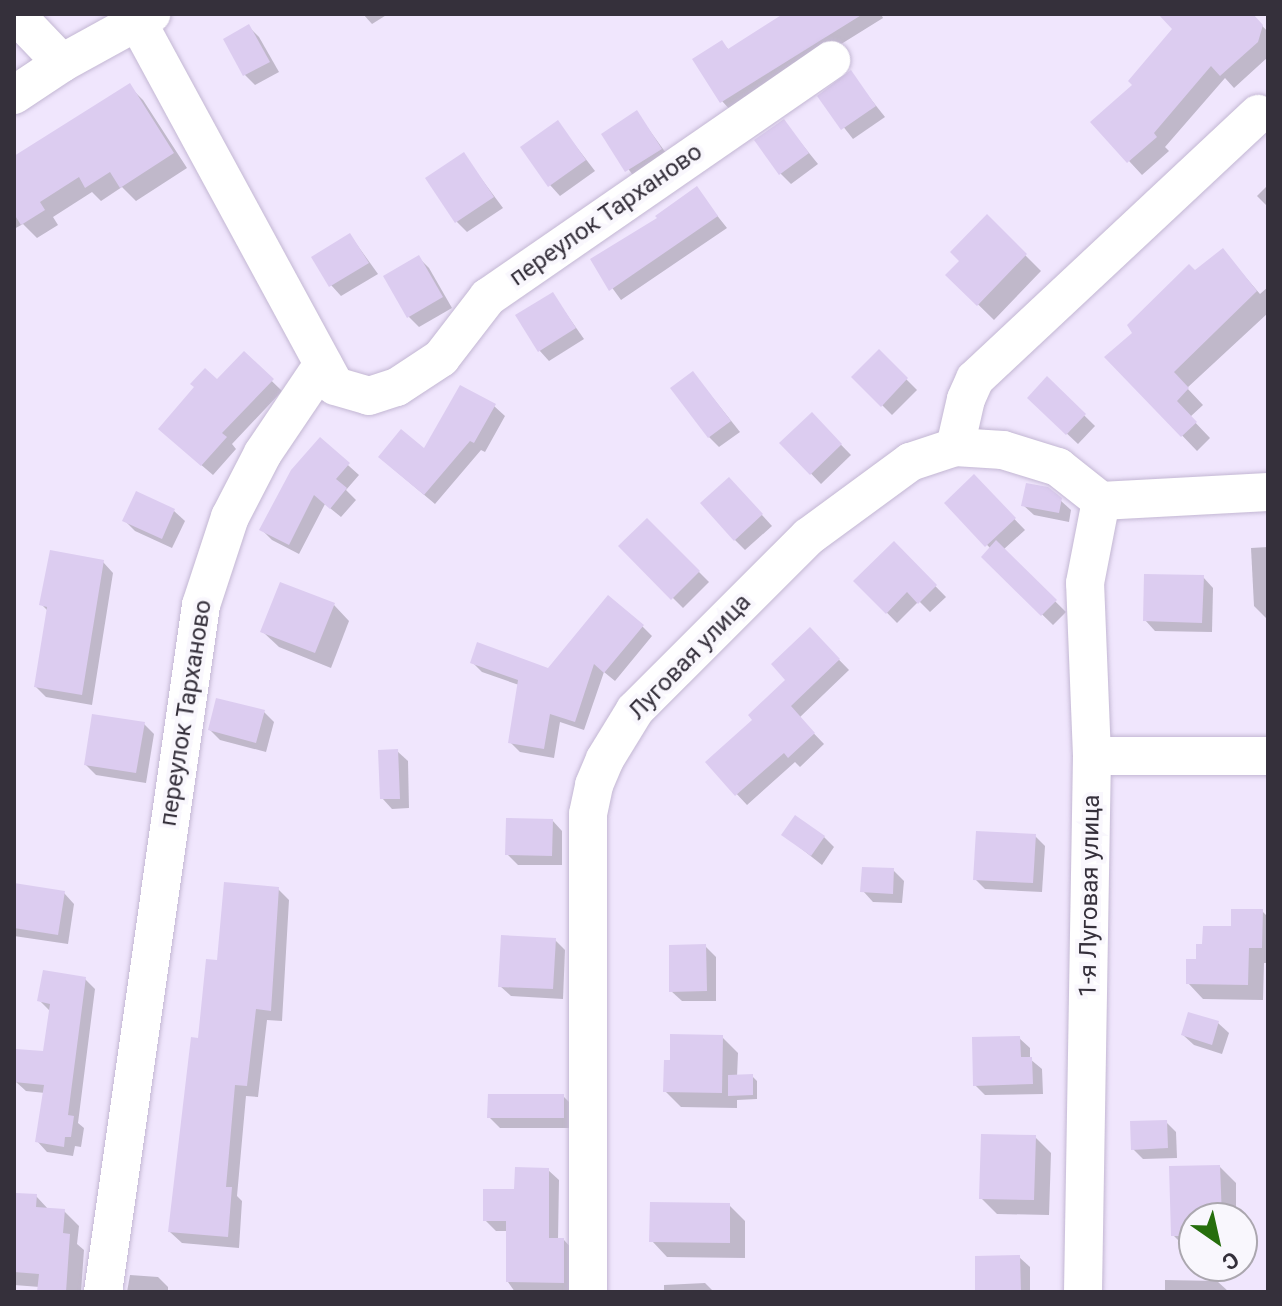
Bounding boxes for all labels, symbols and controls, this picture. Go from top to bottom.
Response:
street label: переулок Тарханово [504,137,708,293]
street label: Луговая улица [623,588,757,726]
street label: переулок Тарханово [154,598,218,828]
street label: 1-я Луговая улица [1074,794,1106,998]
north arrow [1178,1202,1258,1282]
text: С [1218,1246,1244,1275]

